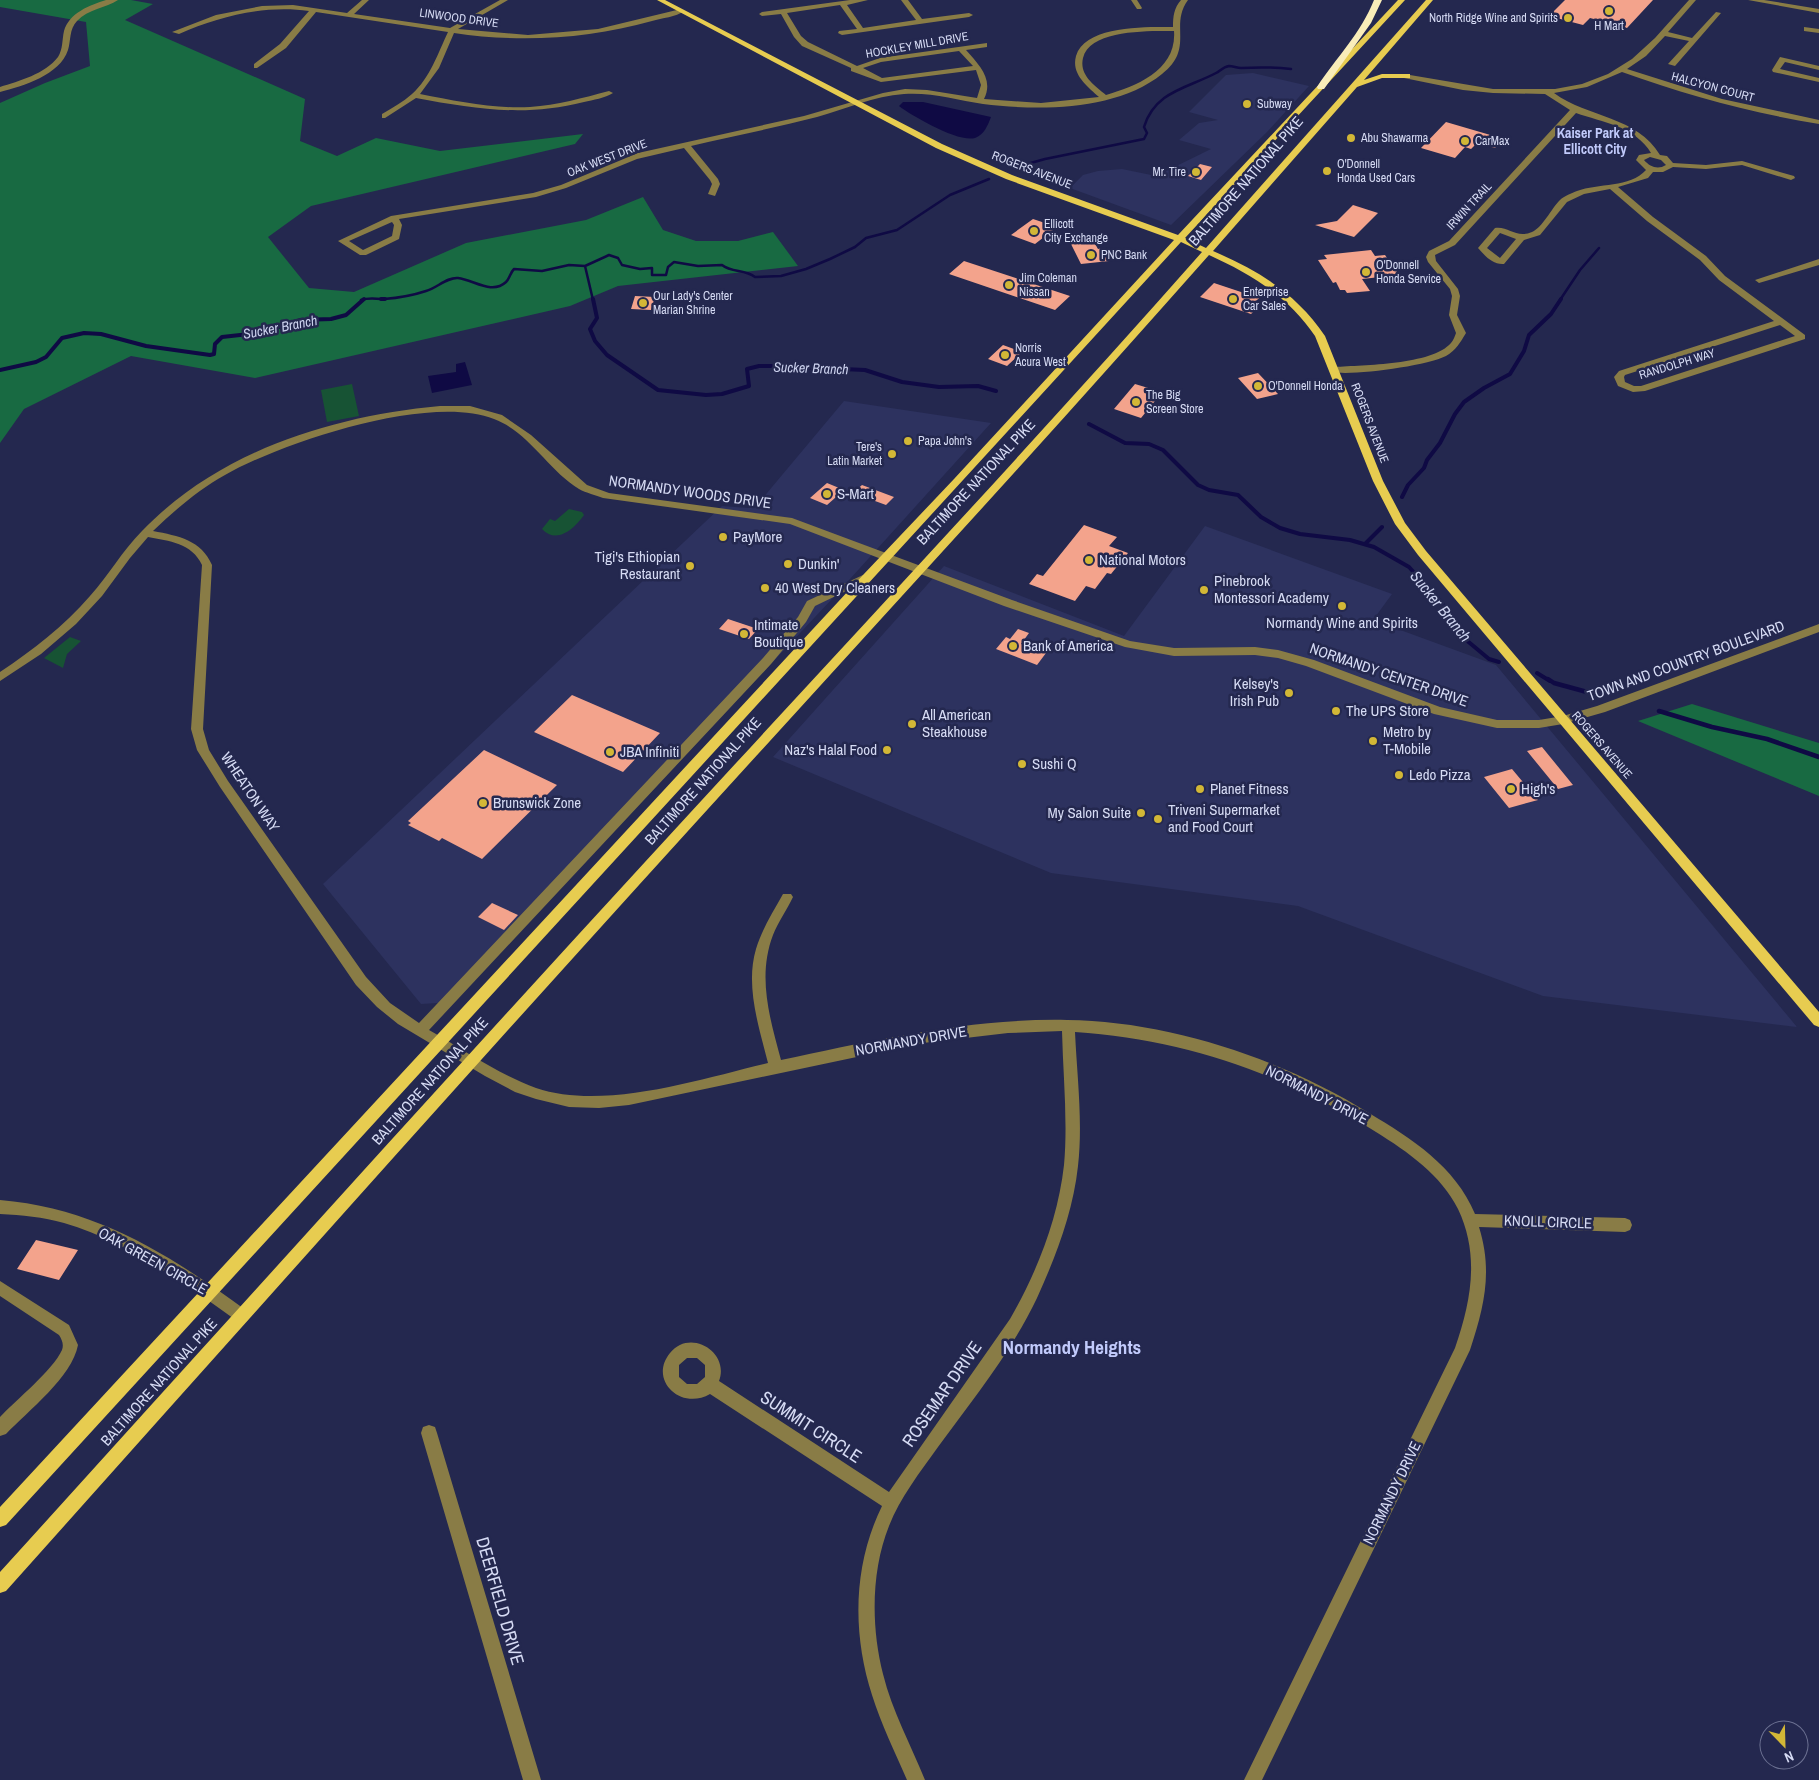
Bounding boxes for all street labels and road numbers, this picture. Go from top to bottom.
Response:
street label: LINWOOD DRIVE [418,5,500,31]
street label: HOCKLEY MILL DRIVE [864,28,970,62]
street label: HALCYON COURT [1670,68,1756,106]
street label: BALTIMORE NATIONAL PIKE [1183,111,1308,250]
street label: OAK WEST DRIVE [565,135,649,181]
street label: ROGERS AVENUE [990,147,1074,193]
street label: IRWIN TRAIL [1443,178,1495,233]
street label: RANDOLPH WAY [1637,345,1717,383]
street label: ROGERS AVENUE [1347,381,1393,465]
street label: BALTIMORE NATIONAL PIKE [912,414,1040,549]
street label: NORMANDY WOODS DRIVE [607,470,773,513]
street label: TOWN AND COUNTRY BOULEVARD [1584,615,1787,706]
street label: NORMANDY CENTER DRIVE [1307,637,1471,712]
street label: ROGERS AVENUE [1568,708,1636,782]
street label: BALTIMORE NATIONAL PIKE [640,712,766,849]
street label: WHEATON WAY [216,748,285,836]
street label: BALTIMORE NATIONAL PIKE [367,1012,493,1149]
street label: NORMANDY DRIVE [854,1020,968,1061]
street label: NORMANDY DRIVE [1262,1060,1372,1129]
street label: KNOLL CIRCLE [1503,1209,1593,1234]
street label: OAK GREEN CIRCLE [95,1222,212,1299]
street label: BALTIMORE NATIONAL PIKE [96,1313,222,1450]
street label: ROSEMAR DRIVE [896,1336,987,1452]
street label: SUMMIT CIRCLE [756,1384,867,1469]
street label: NORMANDY DRIVE [1357,1438,1426,1548]
street label: DEERFIELD DRIVE [470,1534,531,1668]

